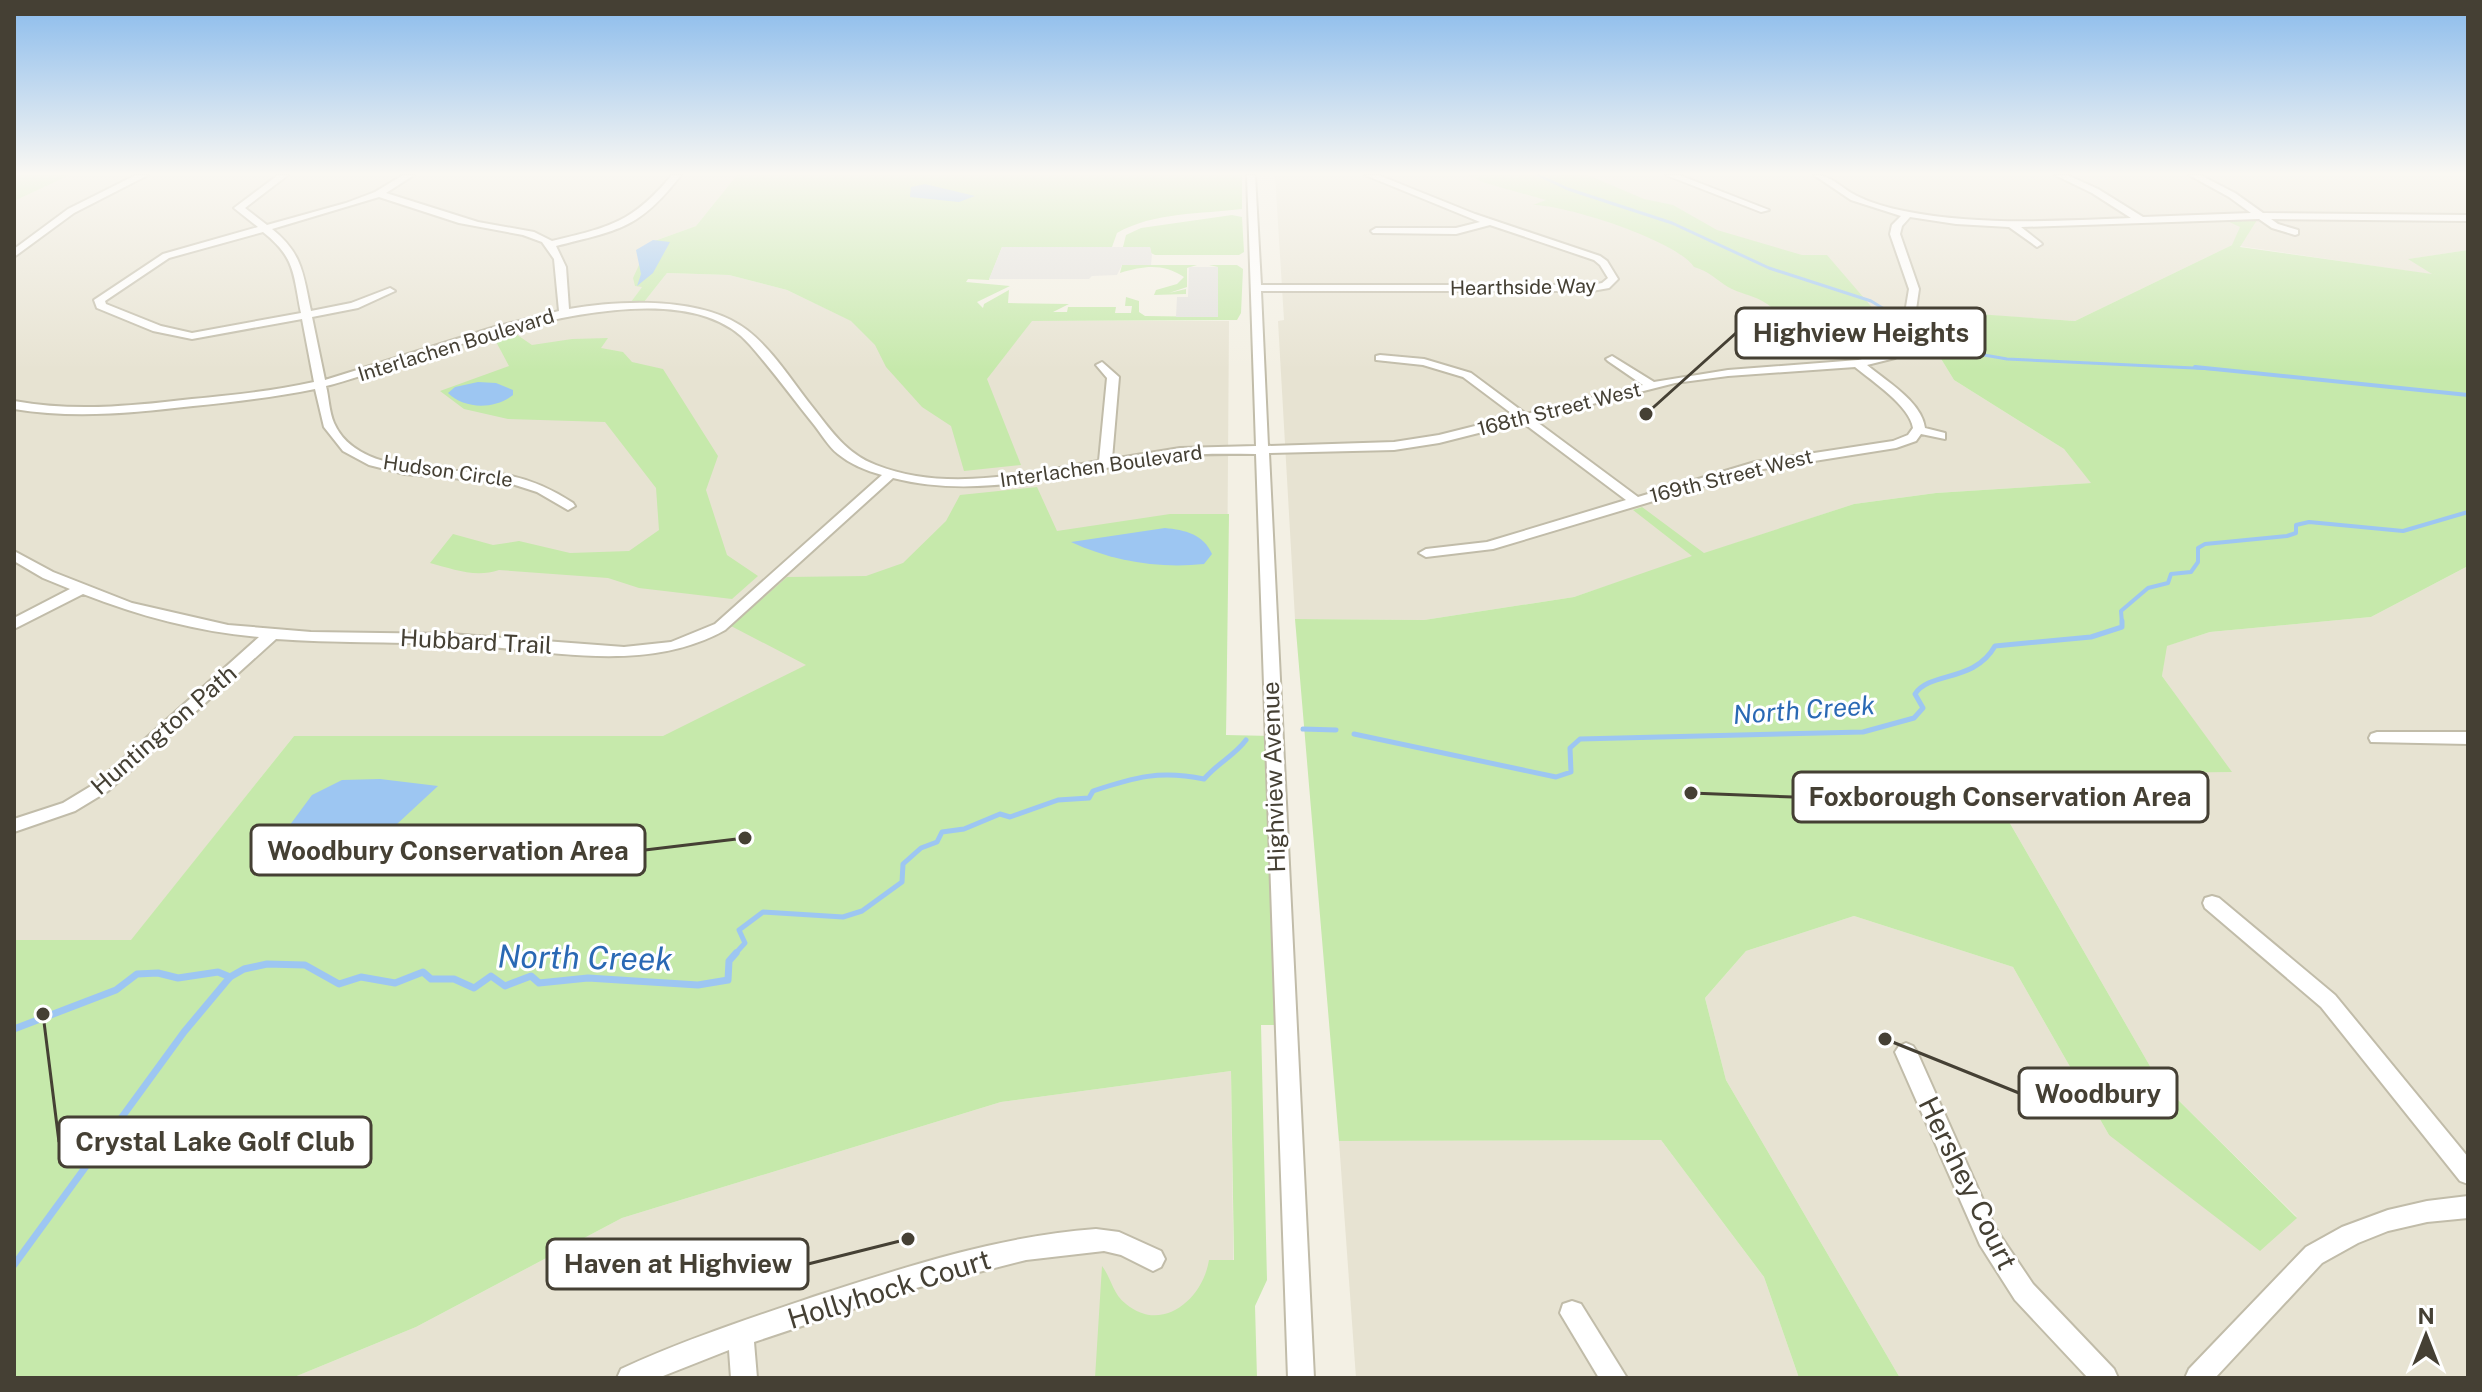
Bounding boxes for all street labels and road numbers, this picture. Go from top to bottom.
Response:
street label: Hearthside Way [1450,274,1597,300]
street label: Interlachen Boulevard [355,304,557,386]
street label: 168th Street West [1475,377,1643,441]
street label: Interlachen Boulevard [998,440,1204,492]
street label: 169th Street West [1647,444,1815,508]
street label: Hudson Circle [382,450,514,492]
street label: Hubbard Trail [399,623,553,659]
street label: Huntington Path [85,659,242,800]
street label: Highview Avenue [1256,681,1290,873]
street label: Hershey Court [1912,1091,2025,1275]
street label: Hollyhock Court [783,1242,994,1335]

